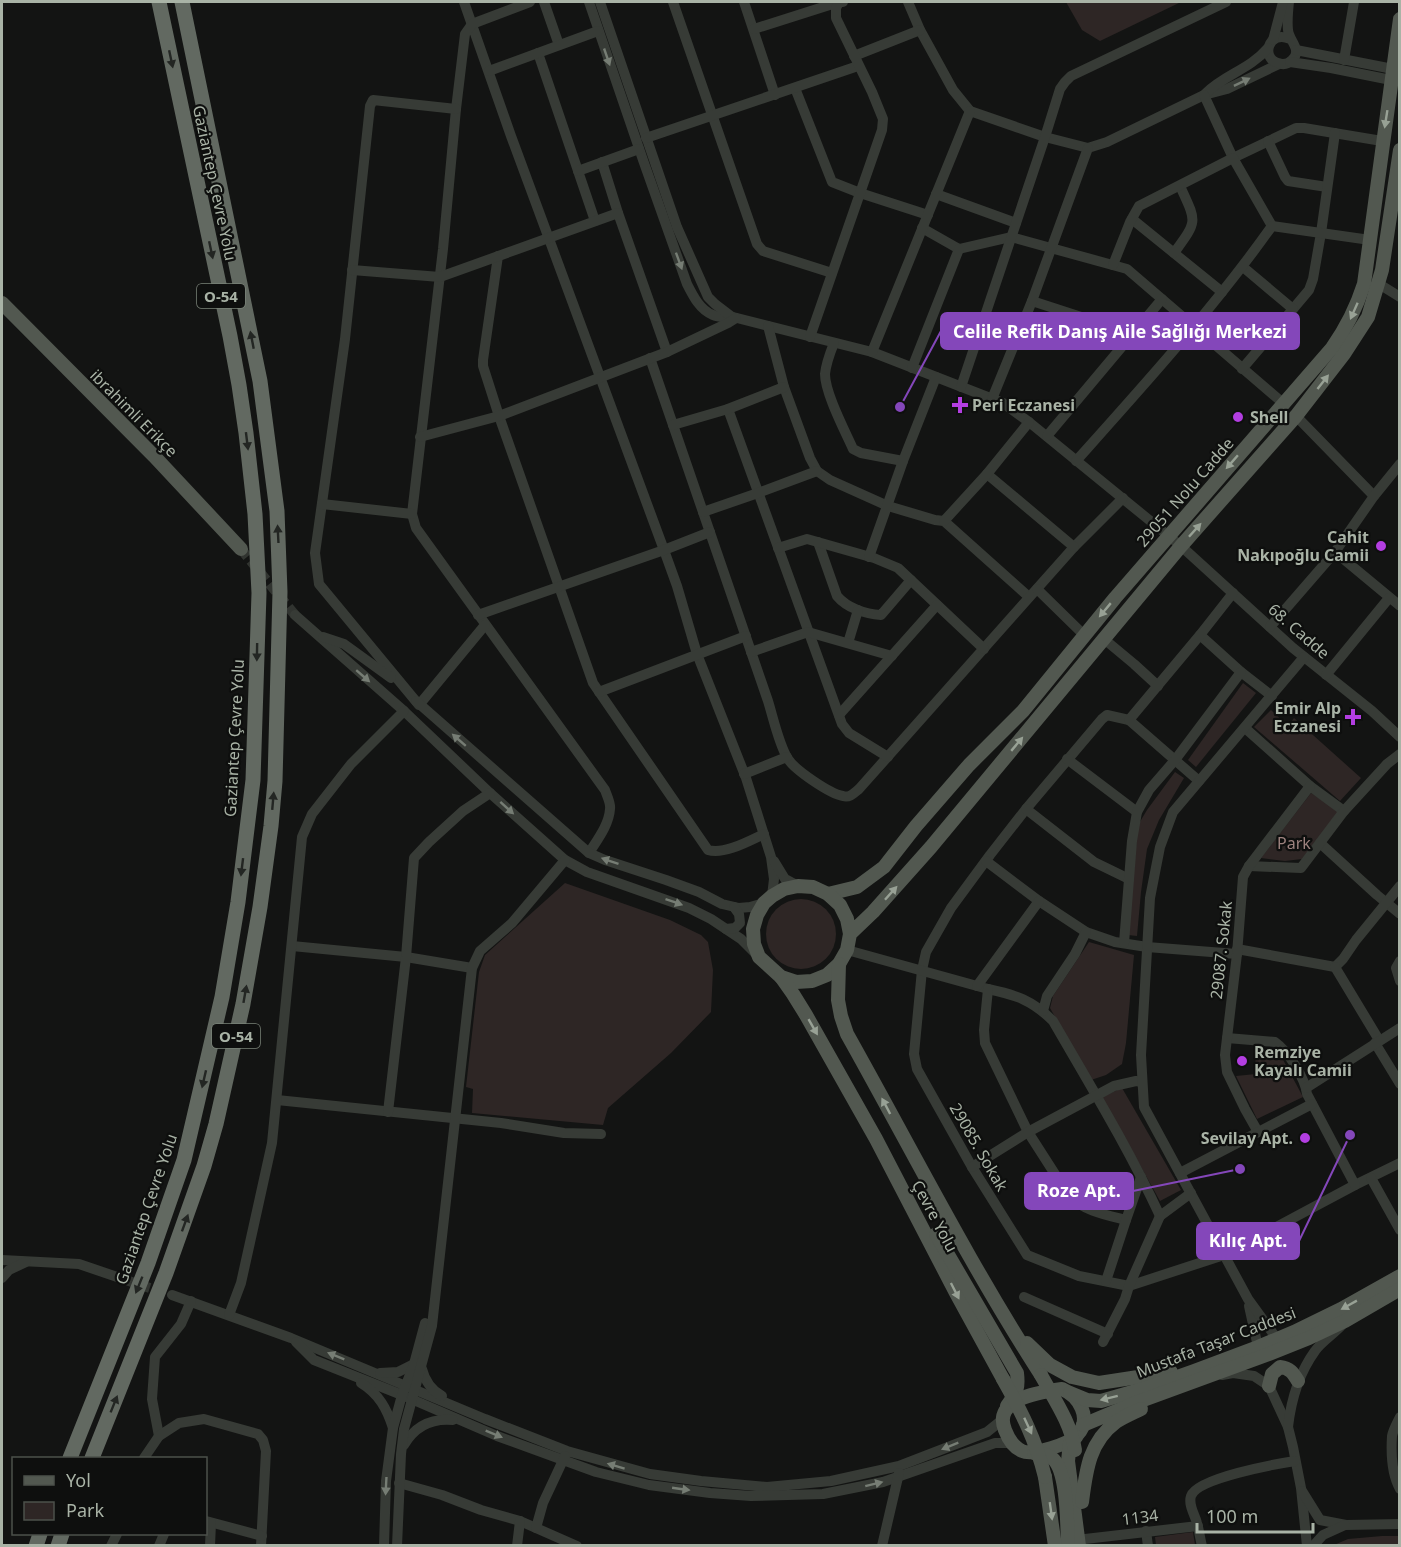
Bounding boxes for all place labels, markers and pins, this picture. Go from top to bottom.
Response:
callout: Celile Refik Danış Aile Sağlığı Merkezi [941,313,1299,349]
place label: Peri Eczanesi [972,394,1075,416]
marker: Peri Eczanesi [953,398,967,412]
place label: Shell [1250,406,1288,428]
marker: Shell [1231,410,1245,424]
place label: Cahit Nakıpoğlu Camii [1237,526,1369,566]
marker: Cahit Nakıpoğlu Camii [1374,539,1388,553]
place label: Emir Alp Eczanesi [1274,697,1341,737]
marker: Emir Alp Eczanesi [1346,710,1360,724]
place label: Remziye Kayalı Camii [1254,1041,1352,1081]
marker: Remziye Kayalı Camii [1235,1054,1249,1068]
place label: Sevilay Apt. [1201,1127,1293,1149]
marker: Sevilay Apt. [1298,1131,1312,1145]
callout: Roze Apt. [1025,1173,1133,1209]
callout: Kılıç Apt. [1197,1223,1299,1259]

